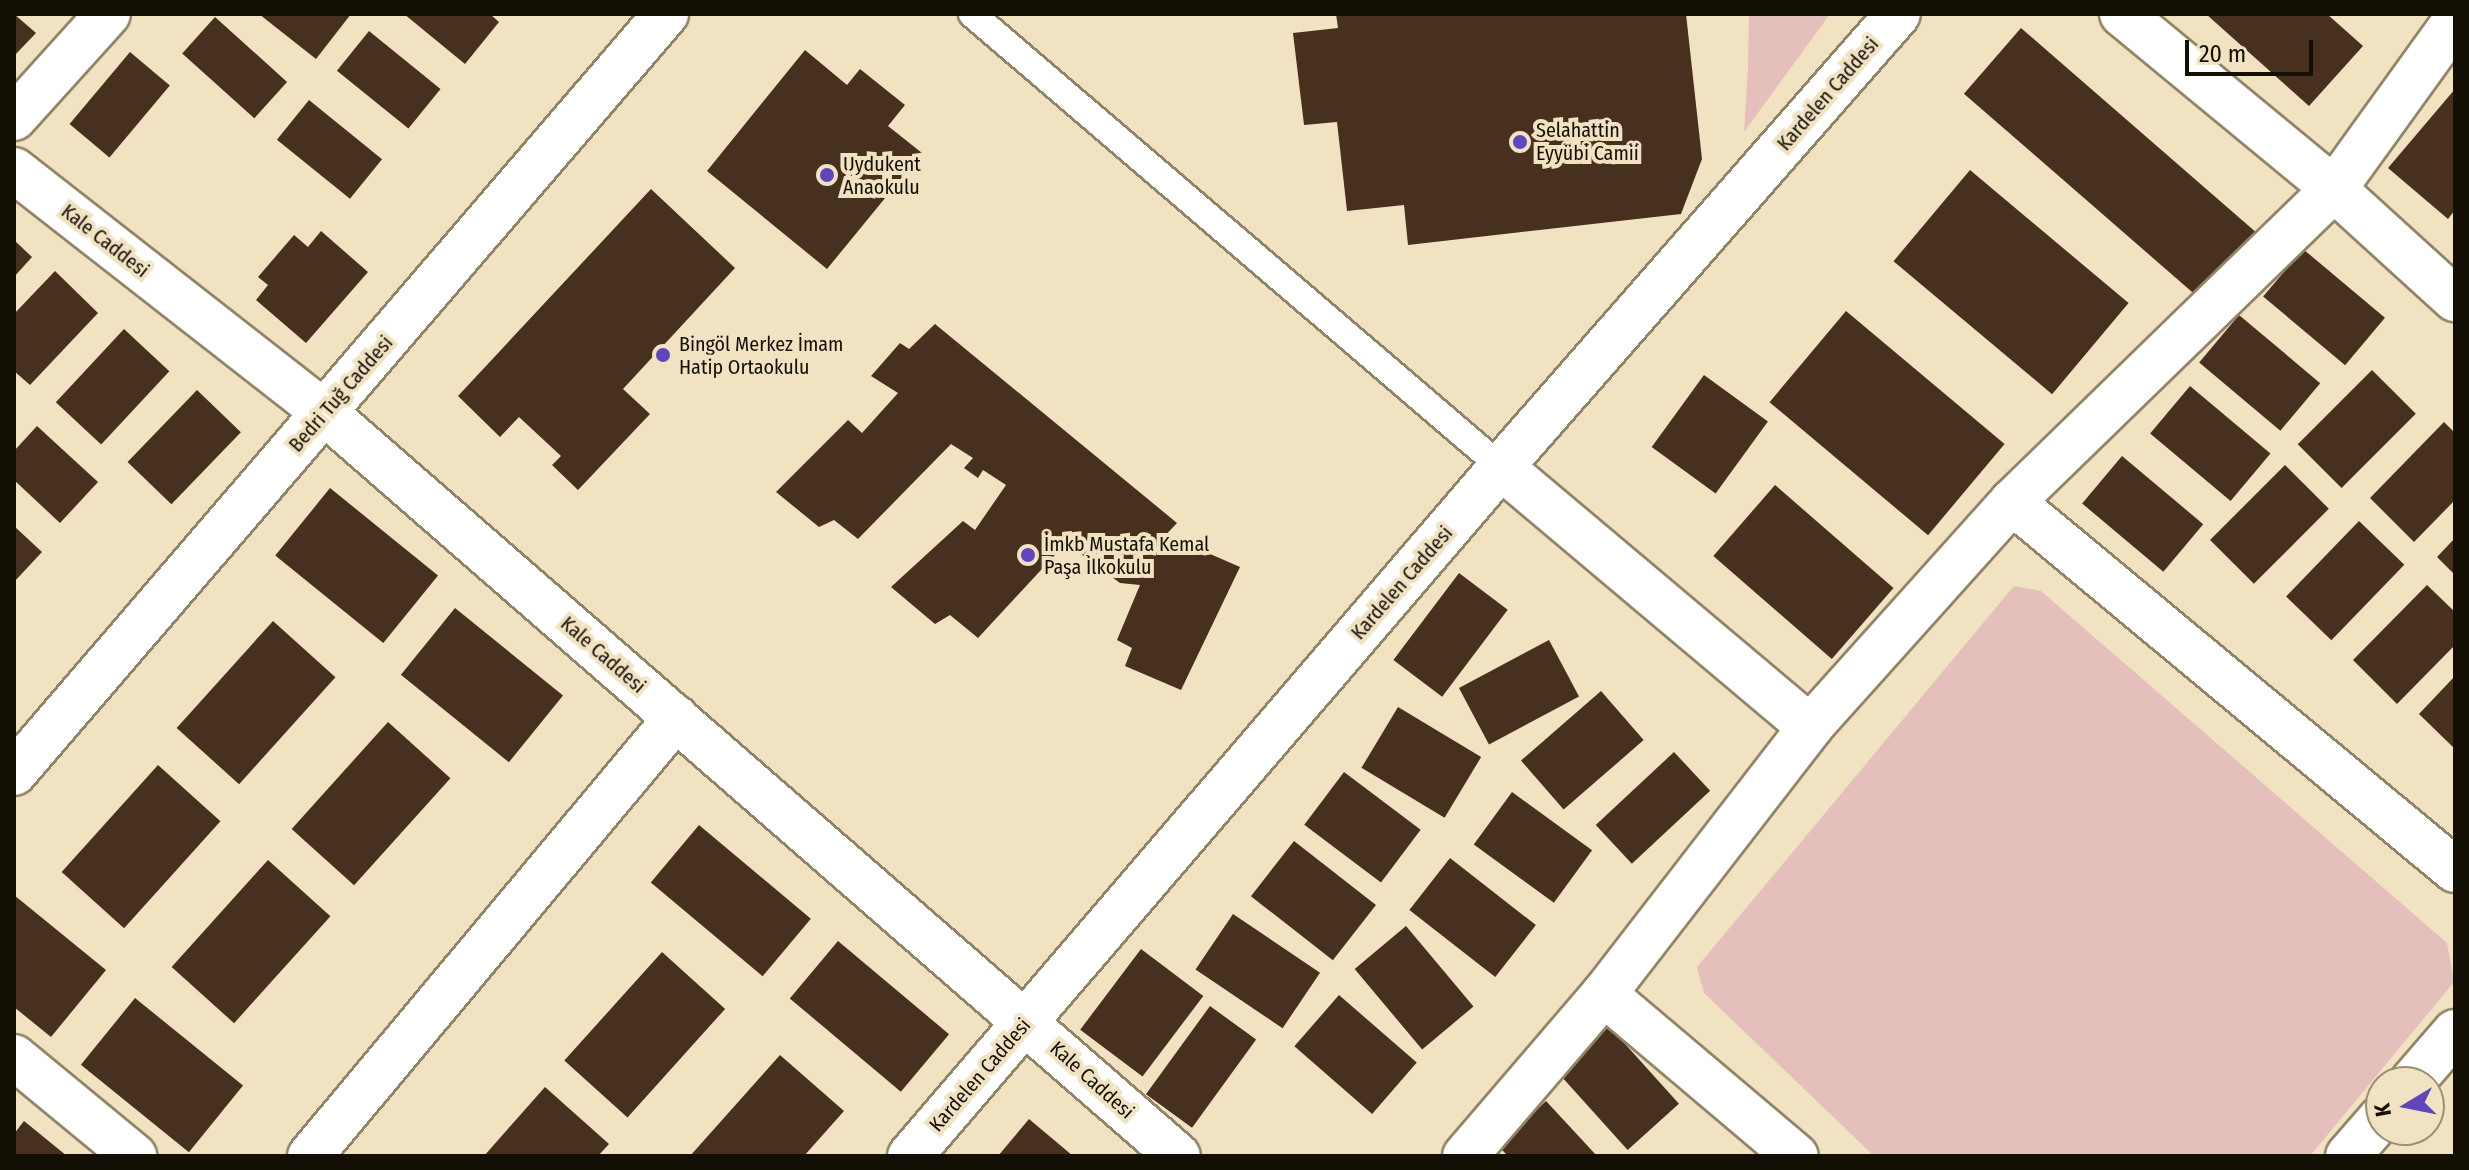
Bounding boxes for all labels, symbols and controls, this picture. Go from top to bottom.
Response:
scale bar [2189,24,2317,74]
street label: Kardelen Caddesi [1772,32,1884,156]
text: 20 m [2199,40,2246,68]
place label: Selahattin Eyyübi Camii [1536,118,1639,165]
marker: Selahattin Eyyübi Camii [1511,133,1529,151]
place label: Uydukent Anaokulu [843,152,921,199]
marker: Uydukent Anaokulu [818,166,836,184]
street label: Kale Caddesi [56,199,154,283]
street label: Bedri Tuğ Caddesi [284,331,398,457]
place label: Bingöl Merkez İmam Hatip Ortaokulu [679,332,843,379]
marker: Bingöl Merkez İmam Hatip Ortaokulu [654,346,672,364]
street label: Kardelen Caddesi [1346,521,1458,645]
place label: İmkb Mustafa Kemal Paşa İlkokulu [1044,532,1209,579]
marker: İmkb Mustafa Kemal Paşa İlkokulu [1019,546,1037,564]
street label: Kale Caddesi [556,612,650,698]
street label: Kardelen Caddesi [924,1013,1036,1137]
street label: Kale Caddesi [1045,1036,1139,1124]
north arrow [2365,1066,2445,1146]
text: K [2368,1101,2397,1119]

